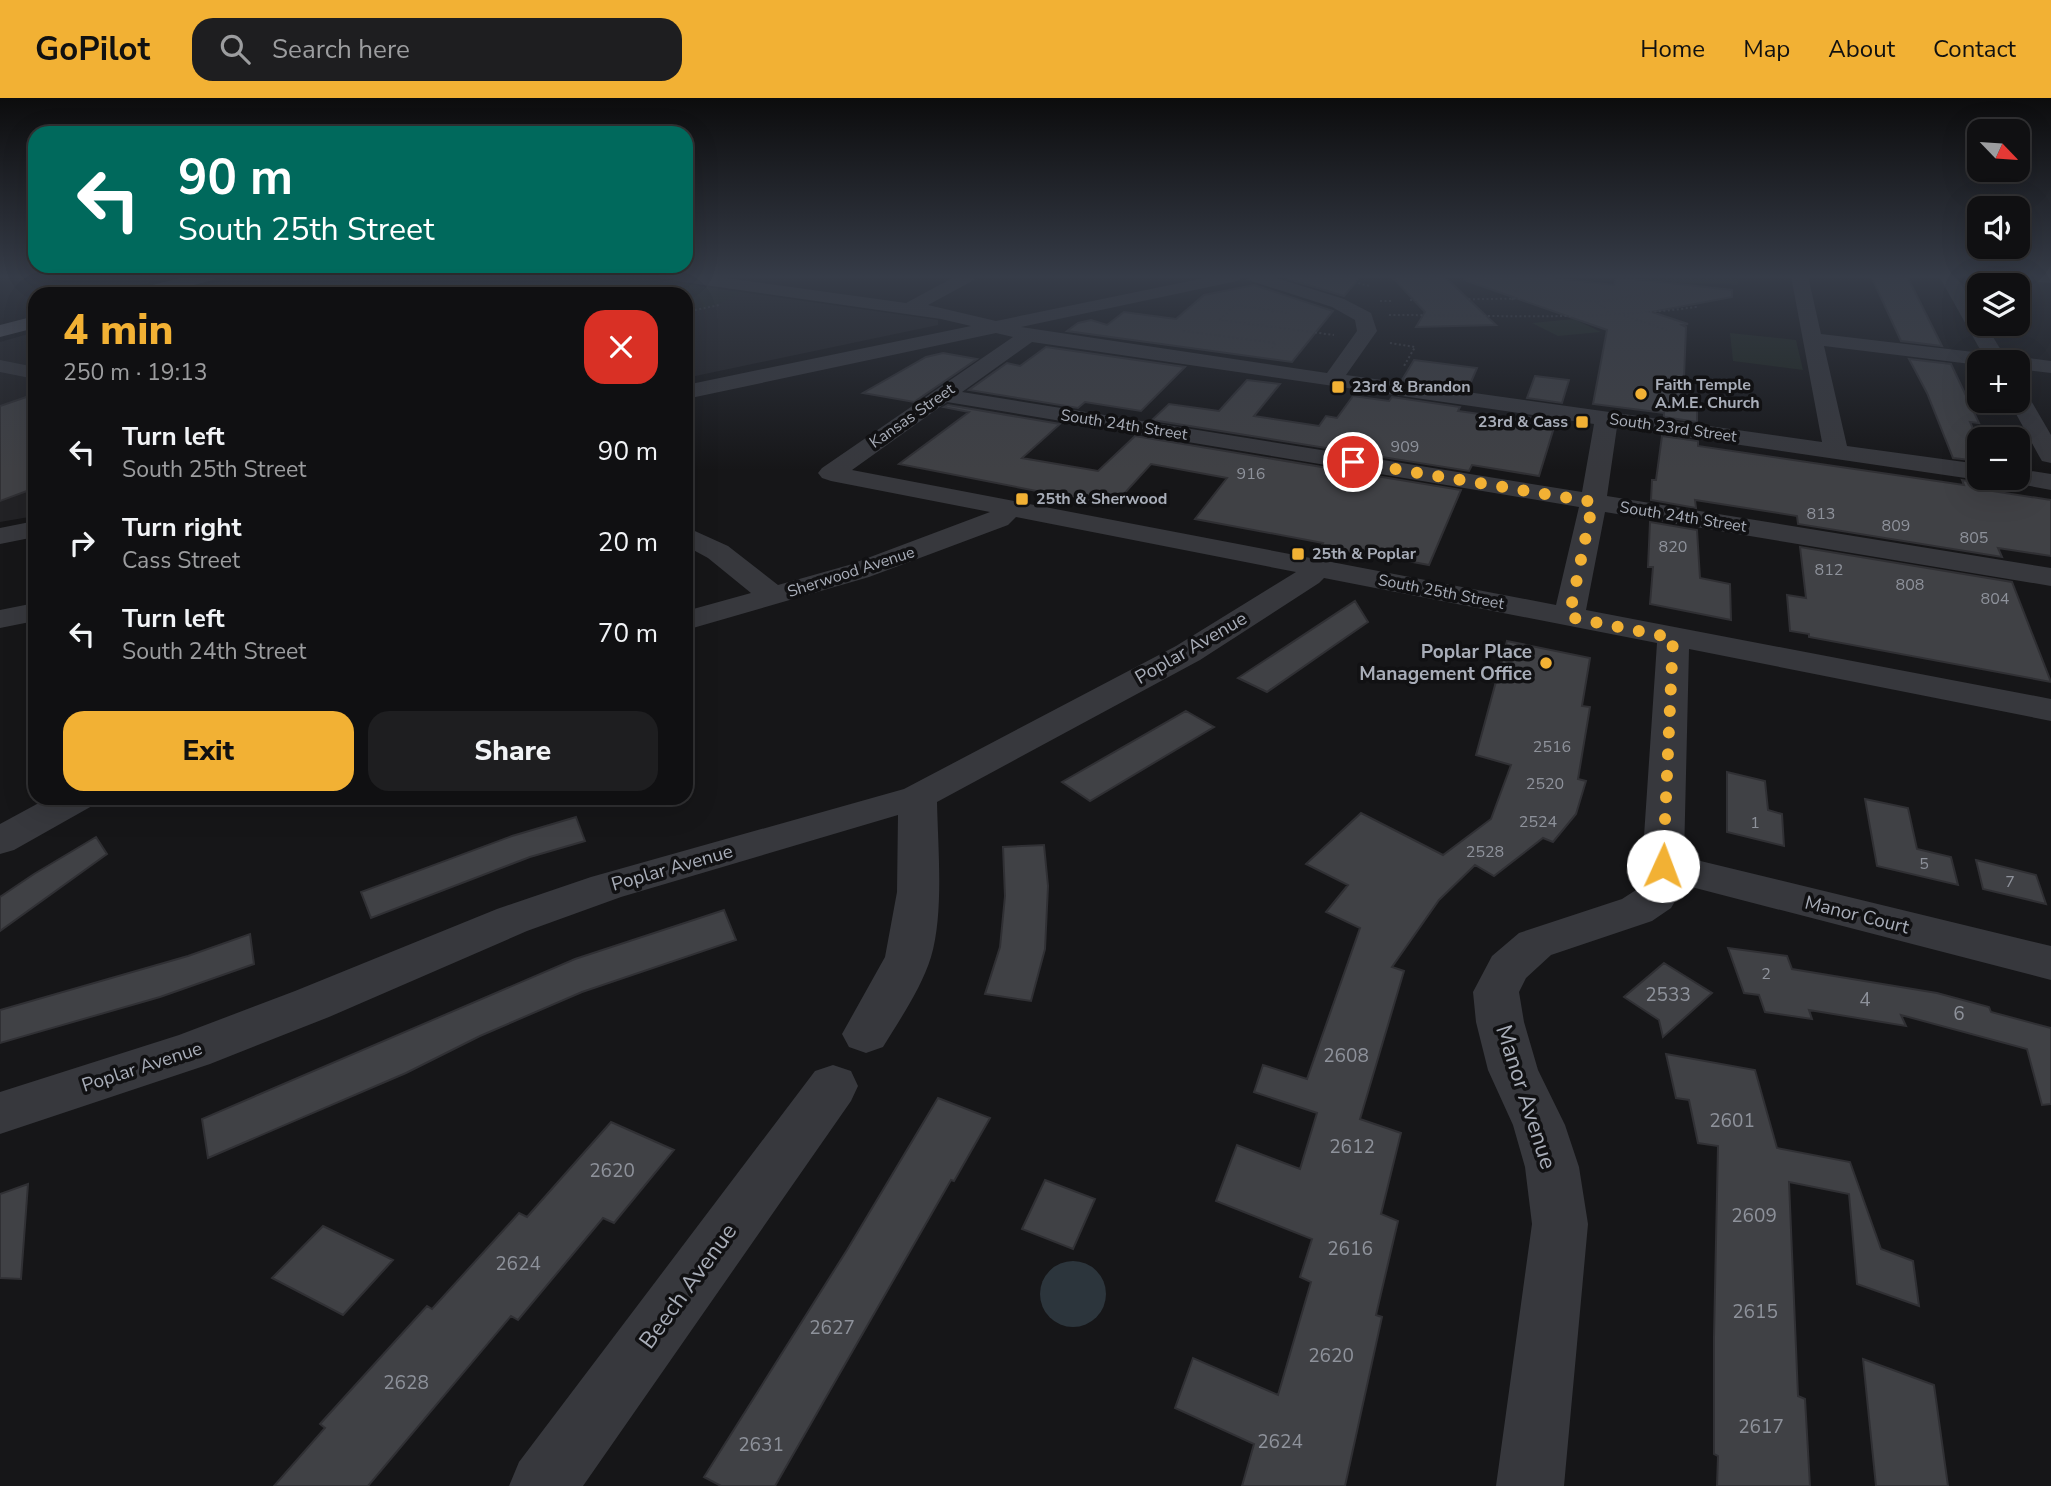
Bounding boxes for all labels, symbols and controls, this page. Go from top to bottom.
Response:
search box [192,18,682,81]
text: GoPilot [35,27,150,72]
icon: search [216,30,254,68]
text: Search here [272,32,410,67]
text: Home [1640,33,1705,65]
text: Map [1743,33,1790,65]
text: About [1828,33,1895,65]
text: Contact [1933,33,2016,65]
north arrow [1967,119,2030,182]
map controls [1967,119,2030,490]
text: 90 m [178,144,293,211]
icon: left [63,154,154,245]
button: sound [1967,196,2030,259]
text: South 25th Street [178,208,434,251]
button: layers [1967,273,2030,336]
text: 4 min [63,302,173,359]
button: close [584,310,658,384]
button: + [1967,350,2030,413]
text: 250 m · 19:13 [63,357,208,388]
place label: Faith Temple A.M.E. Church [1655,374,1760,414]
place label: 23rd & Brandon [1352,376,1471,398]
street label: Kansas Street [865,378,959,453]
marker: 23rd & Brandon [1330,379,1346,395]
marker: Faith Temple A.M.E. Church [1633,386,1649,402]
street label: South 24th Street [1059,404,1189,446]
street label: South 23rd Street [1608,408,1739,448]
place label: 23rd & Cass [1478,411,1568,433]
marker: 23rd & Cass [1574,414,1590,430]
text: Turn left [122,419,225,454]
button: − [1967,427,2030,490]
pin [1323,432,1383,492]
icon: left [63,433,101,471]
text: 90 m [598,434,658,469]
house number: 909 [1391,436,1419,458]
icon: arrive [1334,443,1372,481]
text: South 25th Street [122,454,306,485]
house number: 916 [1237,463,1265,485]
place label: 25th & Sherwood [1036,488,1167,510]
marker: 25th & Sherwood [1014,491,1030,507]
street label: South 24th Street [1618,496,1748,538]
house number: 813 [1807,503,1835,525]
text: Turn right [122,510,241,545]
house number: 809 [1882,515,1910,537]
icon: right [63,524,101,562]
text: 20 m [598,525,658,560]
house number: 805 [1960,527,1988,549]
house number: 820 [1659,536,1687,558]
street label: Sherwood Avenue [785,541,917,603]
place label: 25th & Poplar [1312,543,1417,565]
text: Cass Street [122,545,240,576]
marker: 25th & Poplar [1290,546,1306,562]
house number: 812 [1815,559,1843,581]
street label: South 25th Street [1376,569,1506,615]
house number: 808 [1896,574,1924,596]
house number: 804 [1981,588,2010,610]
text: Turn left [122,601,225,636]
street label: Poplar Avenue [1130,605,1252,691]
icon: left [63,615,101,653]
text: 70 m [598,616,658,651]
text: South 24th Street [122,636,306,667]
place label: Poplar Place Management Office [1359,639,1532,687]
marker: Poplar Place Management Office [1538,655,1554,671]
button: Exit [63,711,354,791]
button: Share [368,711,658,791]
house number: 2516 [1533,736,1571,758]
house number: 2520 [1526,773,1564,795]
house number: 2524 [1519,811,1558,833]
house number: 1 [1750,812,1760,834]
position arrow [1626,829,1700,903]
street label: Poplar Avenue [608,838,736,898]
house number: 2528 [1466,841,1504,863]
house number: 5 [1919,853,1929,875]
house number: 7 [2005,871,2015,893]
street label: Manor Court [1802,889,1912,941]
house number: 2 [1761,963,1771,985]
house number: 2533 [1645,982,1691,1008]
house number: 4 [1859,987,1871,1013]
house number: 6 [1953,1001,1965,1027]
street label: Manor Avenue [1488,1021,1564,1173]
street label: Poplar Avenue [78,1035,206,1099]
house number: 2608 [1323,1043,1369,1069]
house number: 2601 [1709,1108,1755,1134]
house number: 2612 [1329,1134,1375,1160]
house number: 2620 [589,1158,635,1184]
house number: 2609 [1731,1203,1777,1229]
street label: Beech Avenue [632,1217,744,1355]
house number: 2616 [1327,1236,1373,1262]
house number: 2624 [495,1251,541,1277]
house number: 2615 [1732,1299,1778,1325]
house number: 2627 [809,1315,855,1341]
house number: 2620 [1308,1343,1354,1369]
house number: 2628 [383,1370,429,1396]
house number: 2617 [1738,1414,1784,1440]
house number: 2624 [1257,1429,1303,1455]
house number: 2631 [738,1432,784,1458]

